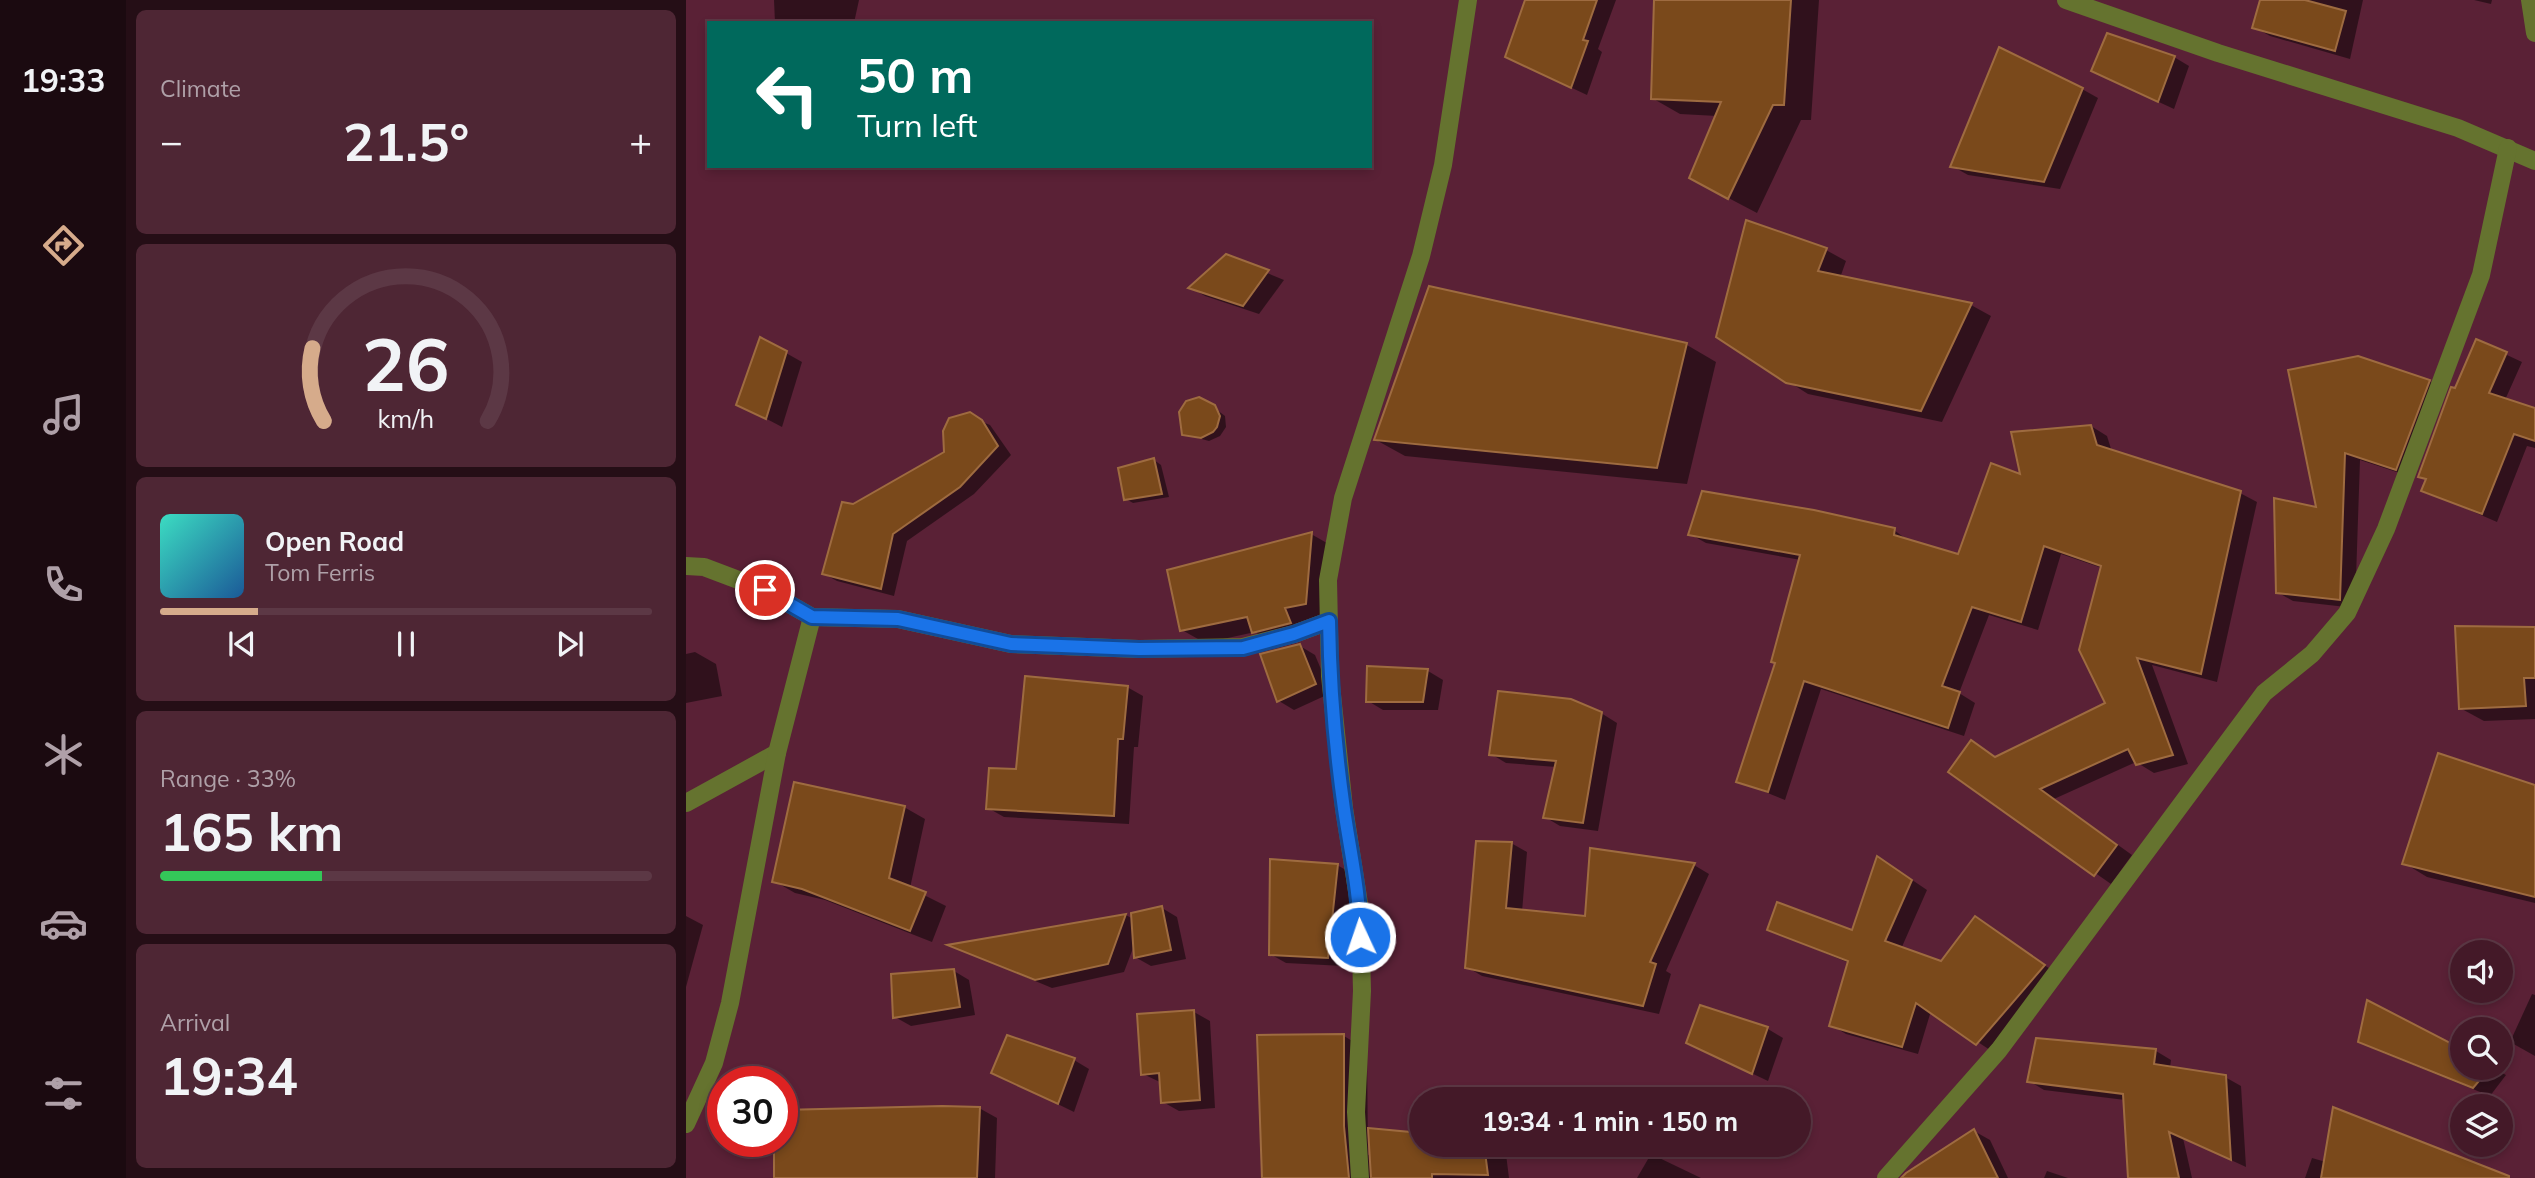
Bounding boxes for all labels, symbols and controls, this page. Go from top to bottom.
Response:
text: 50 m [857,44,973,105]
icon: left [742,49,833,140]
text: 19:33 [21,60,105,100]
text: Climate [160,74,241,103]
text: Turn left [857,105,977,145]
text: 21.5° [343,109,469,174]
text: − [160,117,183,165]
text: + [629,117,652,165]
icon: directions [39,221,88,270]
text: 26 [362,319,450,410]
icon: music [39,390,88,439]
text: km/h [378,403,434,434]
text: Open Road [265,525,404,558]
text: Tom Ferris [265,558,375,587]
icon: phone [39,560,88,609]
pin [735,560,795,620]
icon: arrive [746,571,784,609]
icon: previous [223,625,261,663]
icon: pause [387,625,425,663]
icon: next [551,625,589,663]
icon: climate [39,730,88,779]
text: Range · 33% [160,764,296,793]
text: 165 km [160,799,343,864]
icon: car [39,899,88,948]
position arrow [1323,900,1397,974]
map controls [2450,940,2513,1157]
button: sound [2450,940,2513,1003]
text: Arrival [160,1008,230,1037]
button: search [2450,1017,2513,1080]
text: 19:34 [160,1043,298,1108]
speed limit sign: 30 [707,1066,798,1157]
icon: filters [39,1069,88,1118]
button: layers [2450,1094,2513,1157]
text: 19:34 · 1 min · 150 m [1482,1105,1738,1138]

